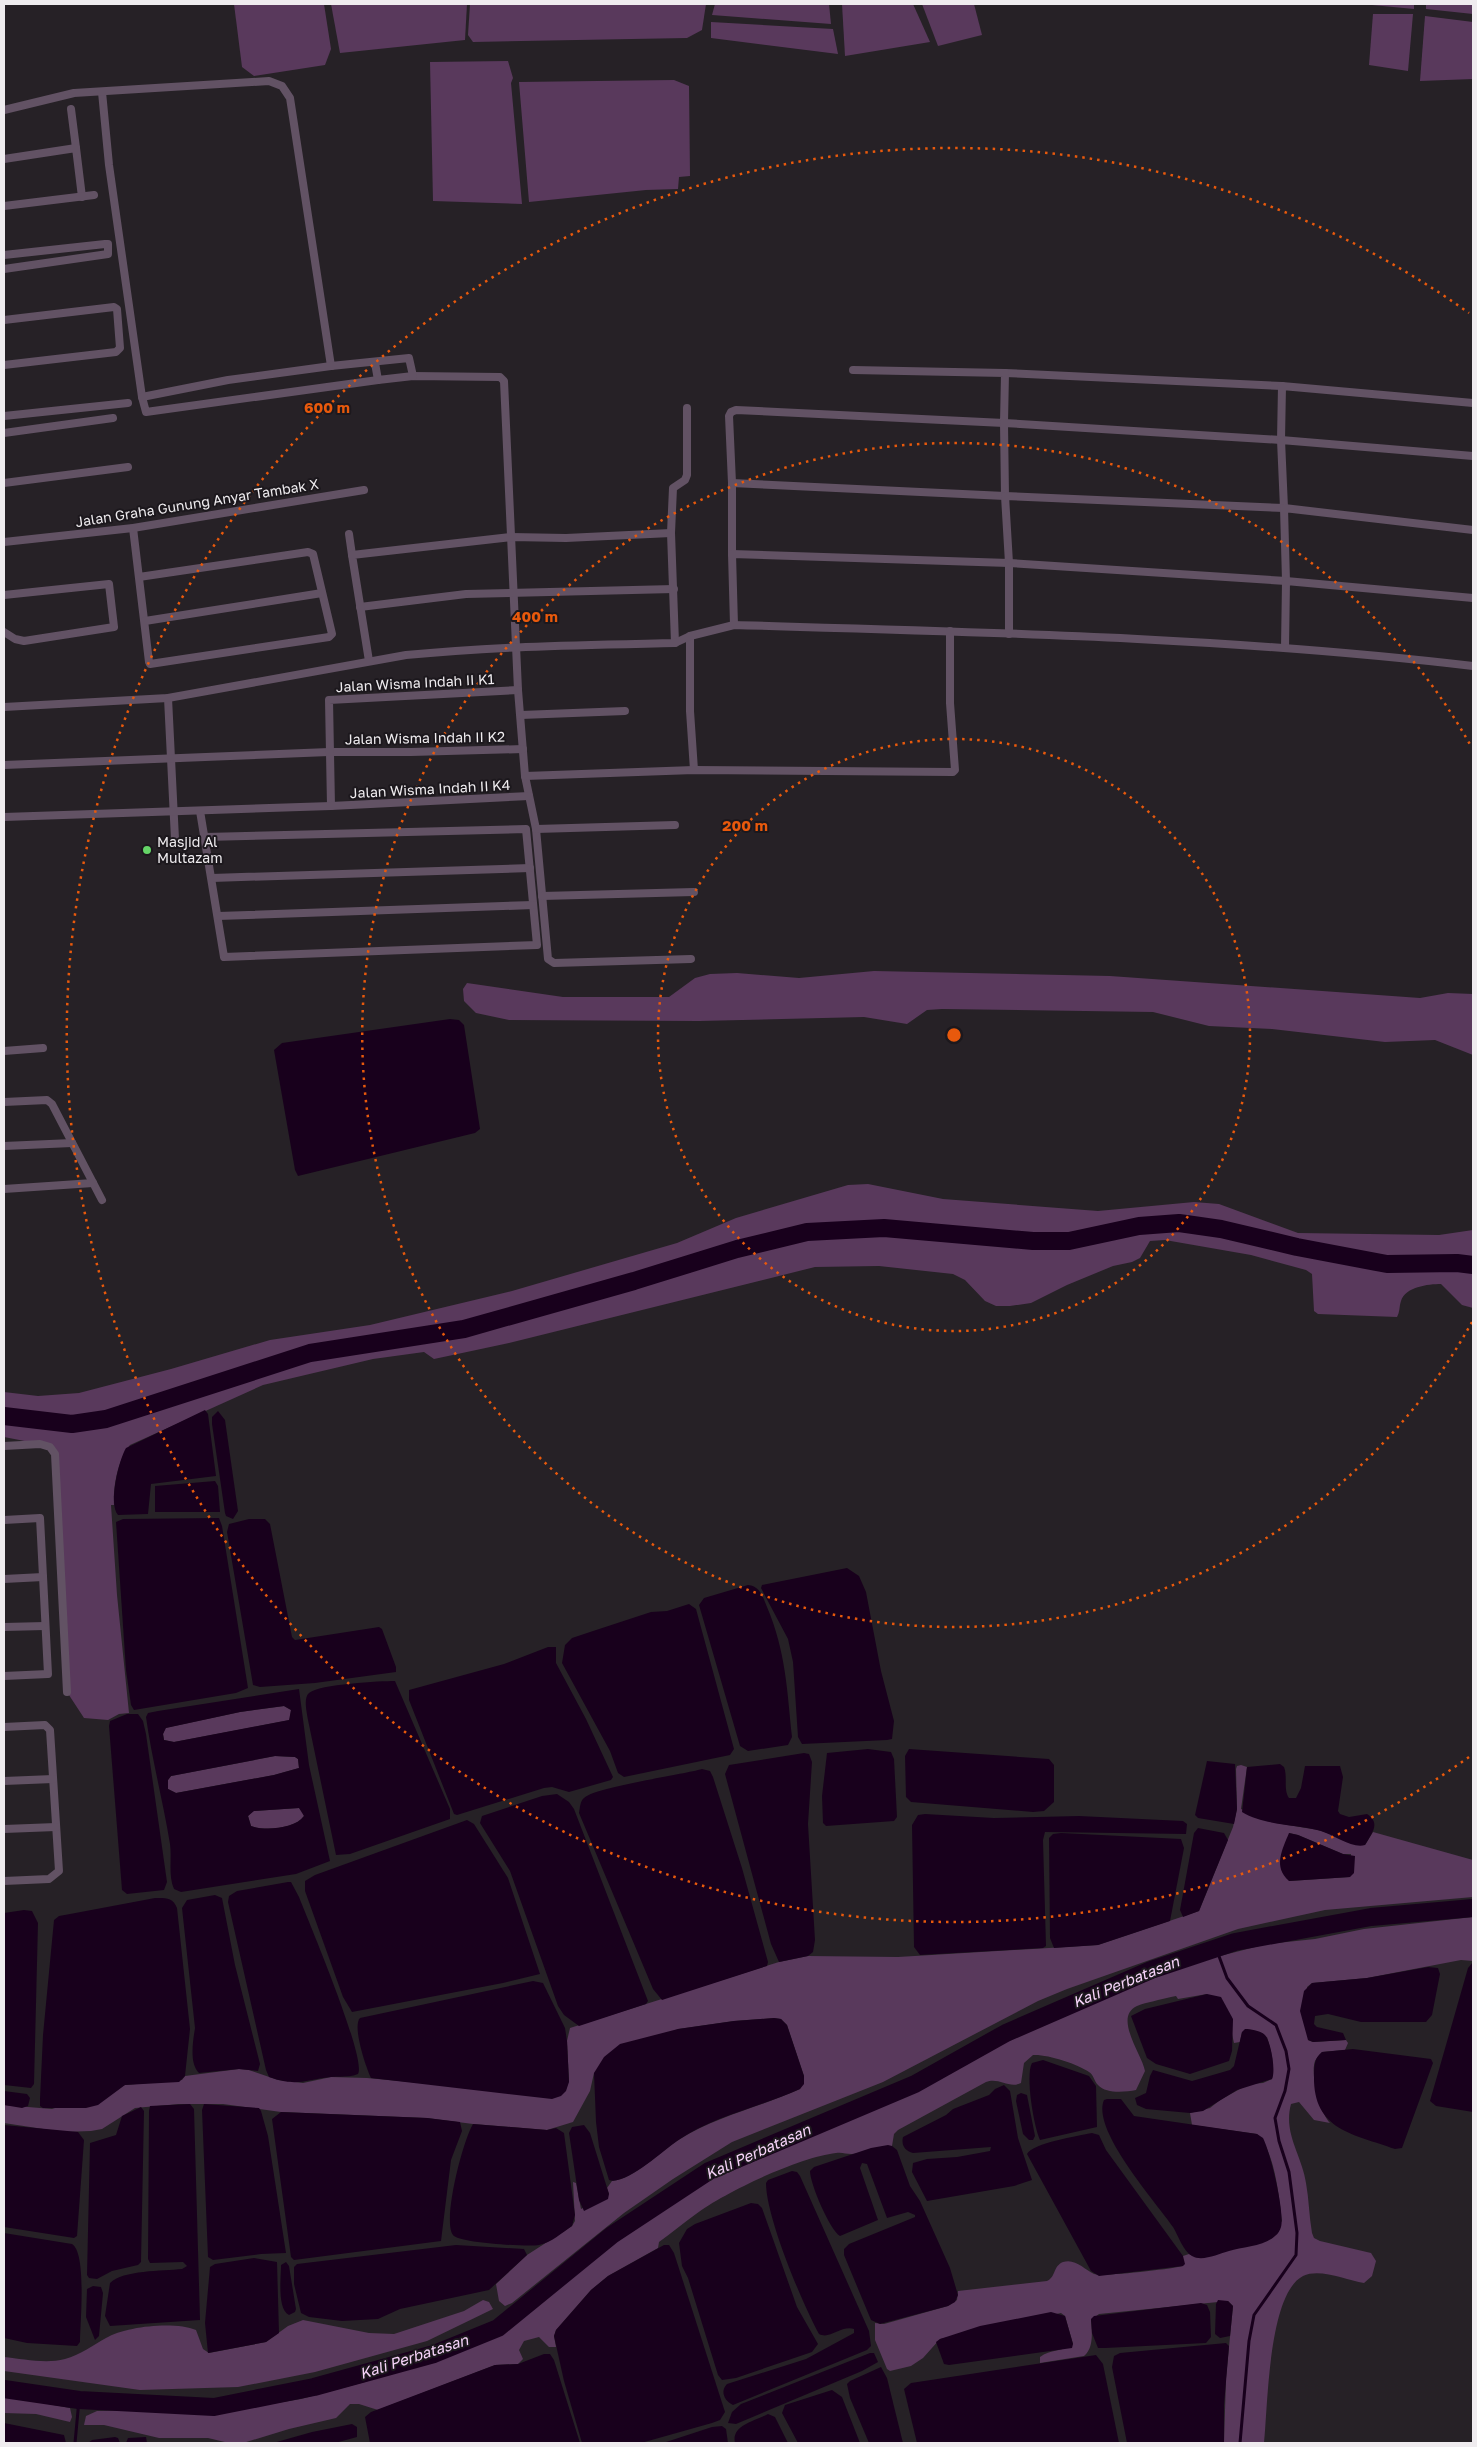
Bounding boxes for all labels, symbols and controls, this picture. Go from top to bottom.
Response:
text: 600 m [304,398,350,416]
street label: Jalan Graha Gunung Anyar Tambak X [74,475,320,530]
text: 400 m [512,607,558,625]
street label: Jalan Wisma Indah II K1 [335,670,495,695]
street label: Jalan Wisma Indah II K2 [345,728,505,747]
street label: Jalan Wisma Indah II K4 [349,776,511,801]
text: 200 m [722,816,768,834]
place label: Masjid Al Multazam [157,833,223,866]
marker: Masjid Al Multazam [141,844,153,856]
centre of rings [945,1026,963,1044]
water label: Kali Perbatasan [1070,1951,1182,2011]
water label: Kali Perbatasan [702,2120,814,2182]
water label: Kali Perbatasan [357,2330,471,2382]

